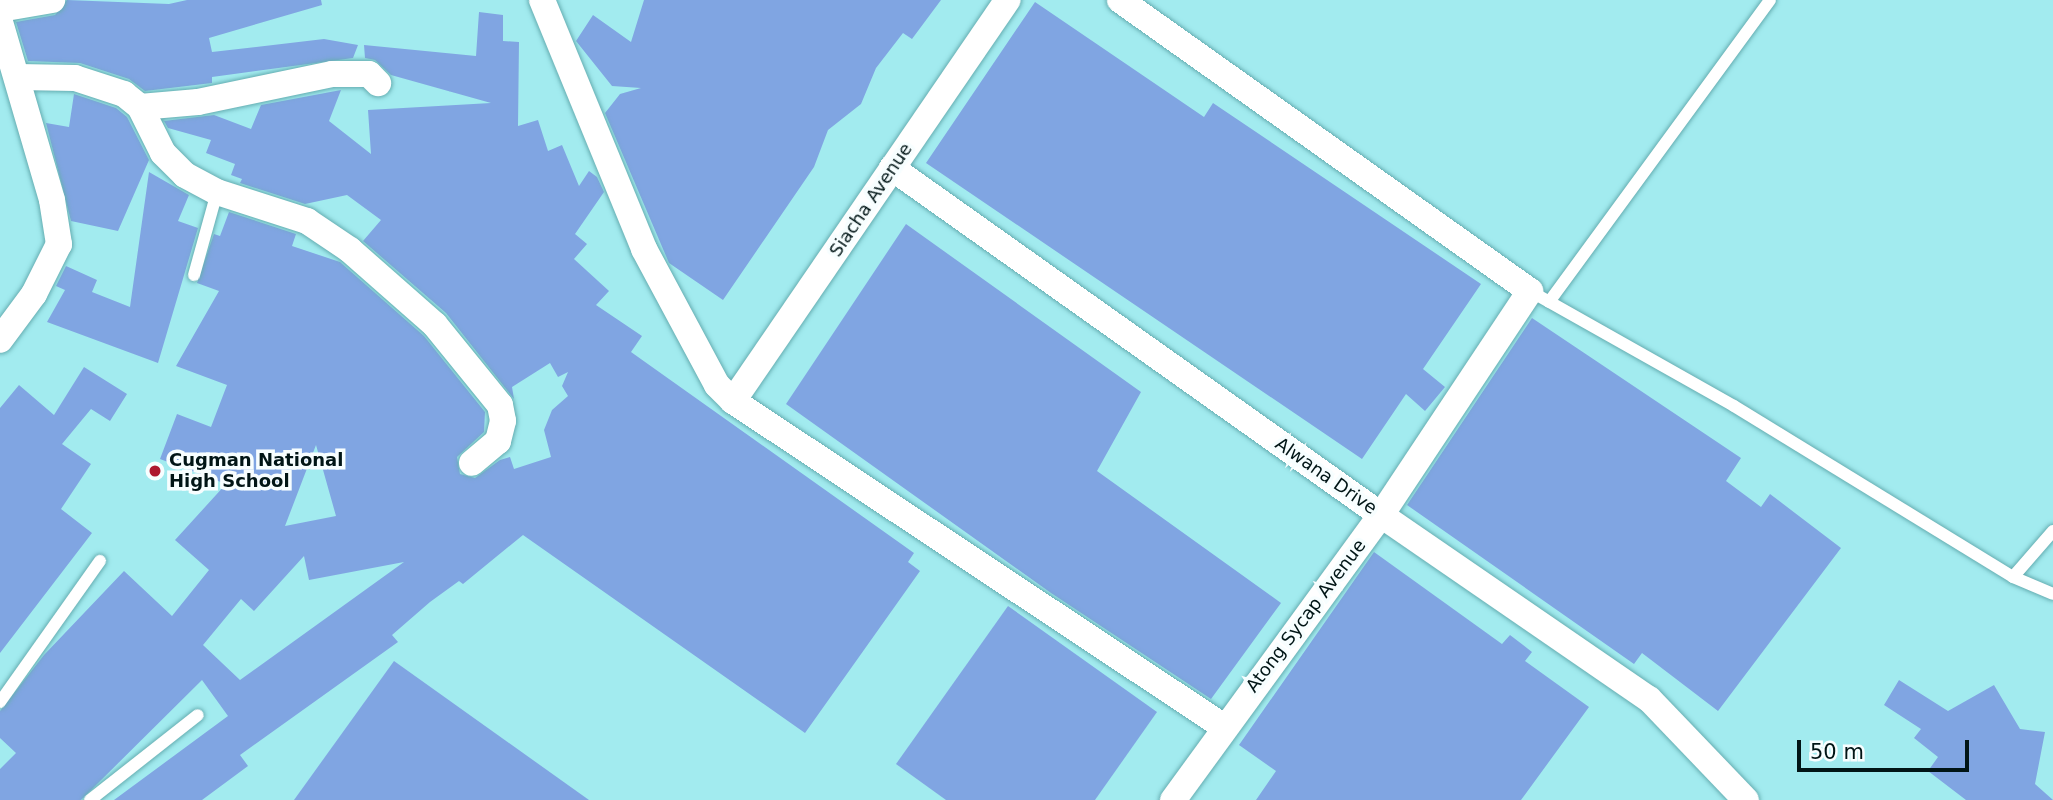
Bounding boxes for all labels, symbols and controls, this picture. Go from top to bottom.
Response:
street label: Siacha Avenue [825,139,917,261]
street label: Alwana Drive [1271,433,1381,519]
place label: Cugman National High School [169,450,343,492]
marker: Cugman National High School [147,463,163,479]
street label: Atong Sycap Avenue [1242,535,1370,697]
scale bar [1801,726,1972,770]
text: 50 m [1810,740,1864,764]

